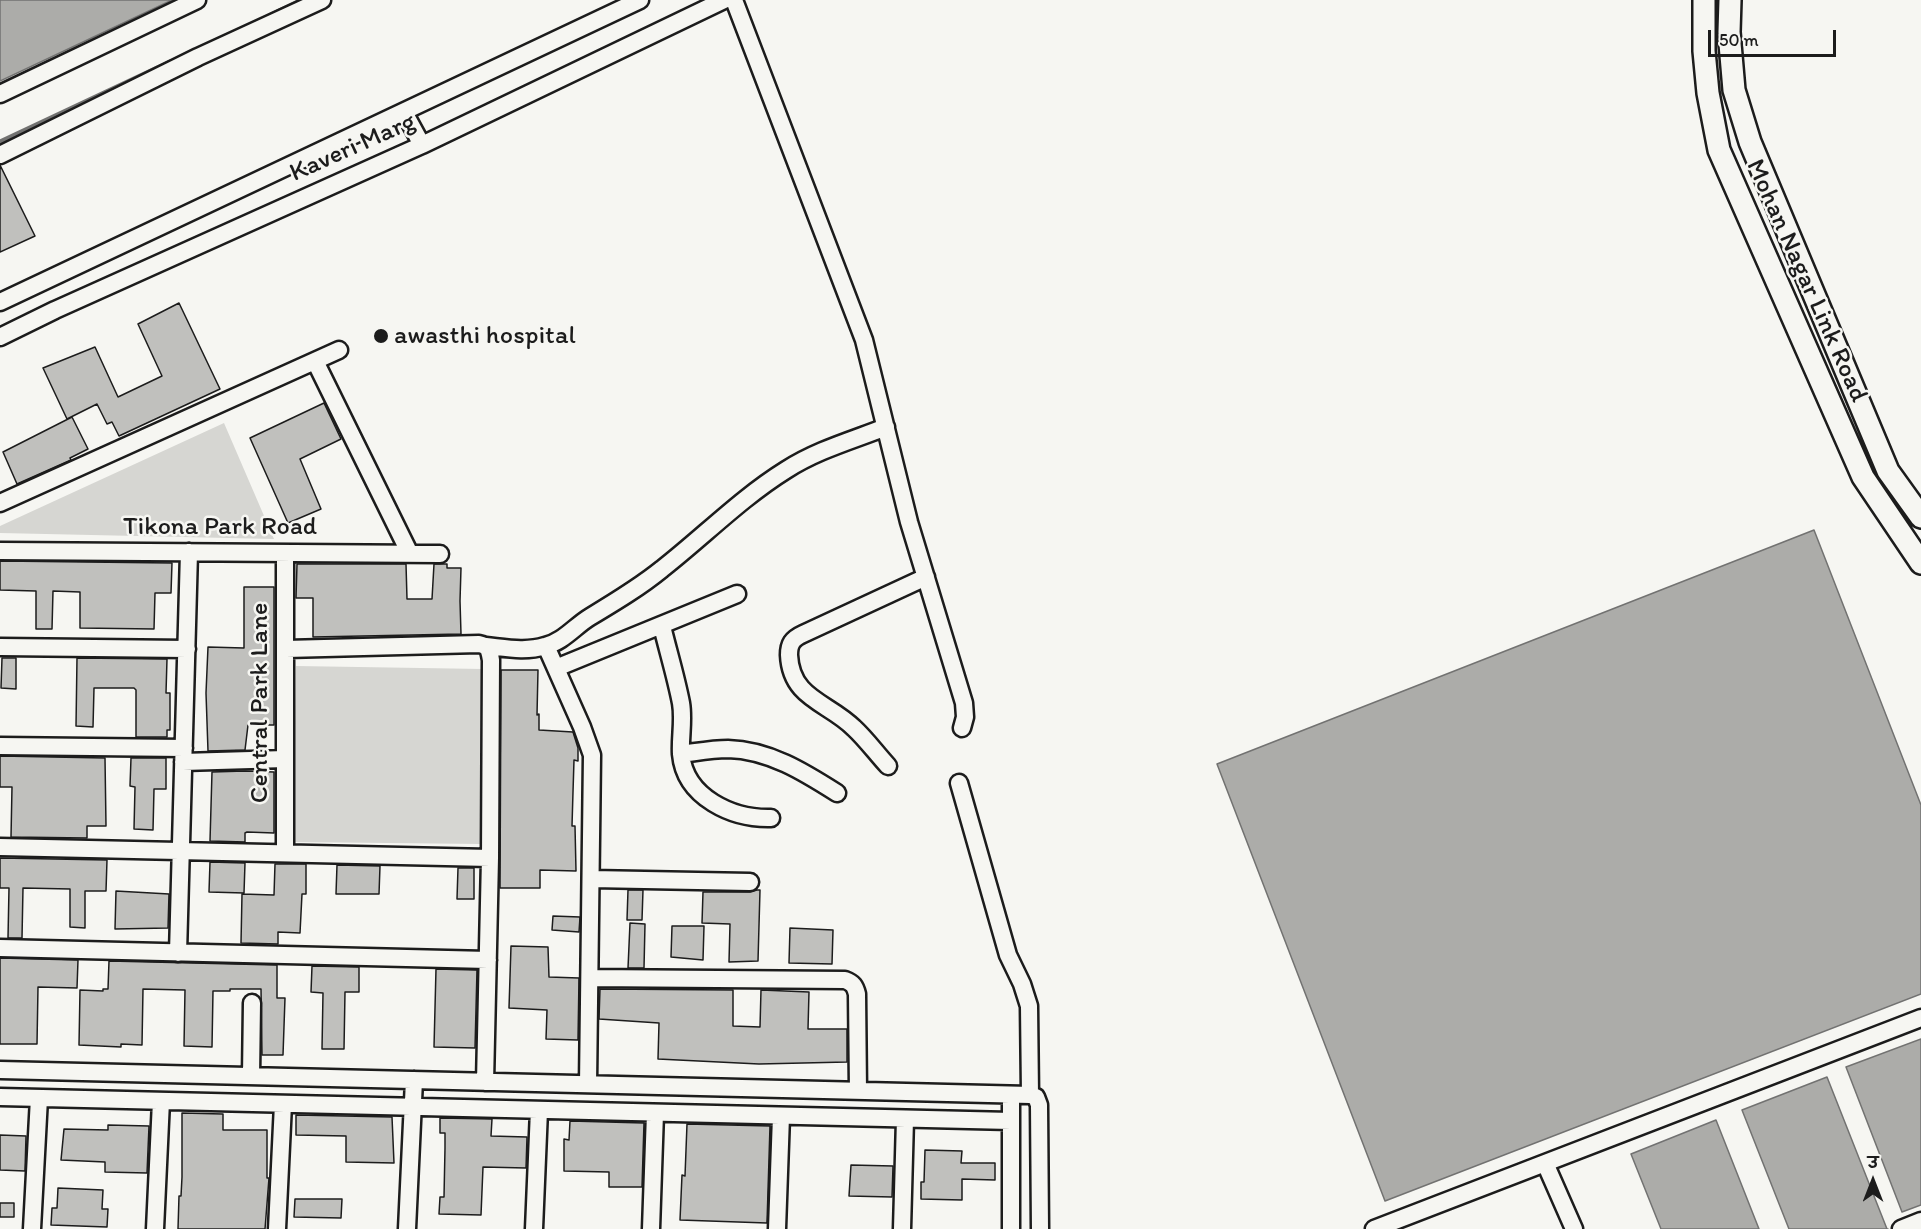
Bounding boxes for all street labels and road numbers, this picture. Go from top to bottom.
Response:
street label: Kaveri Marg [285,106,421,190]
street label: Mohan Nagar Link Road [1738,155,1874,407]
street label: Tikona Park Road [123,511,317,543]
street label: Central Park Lane [244,603,276,803]

